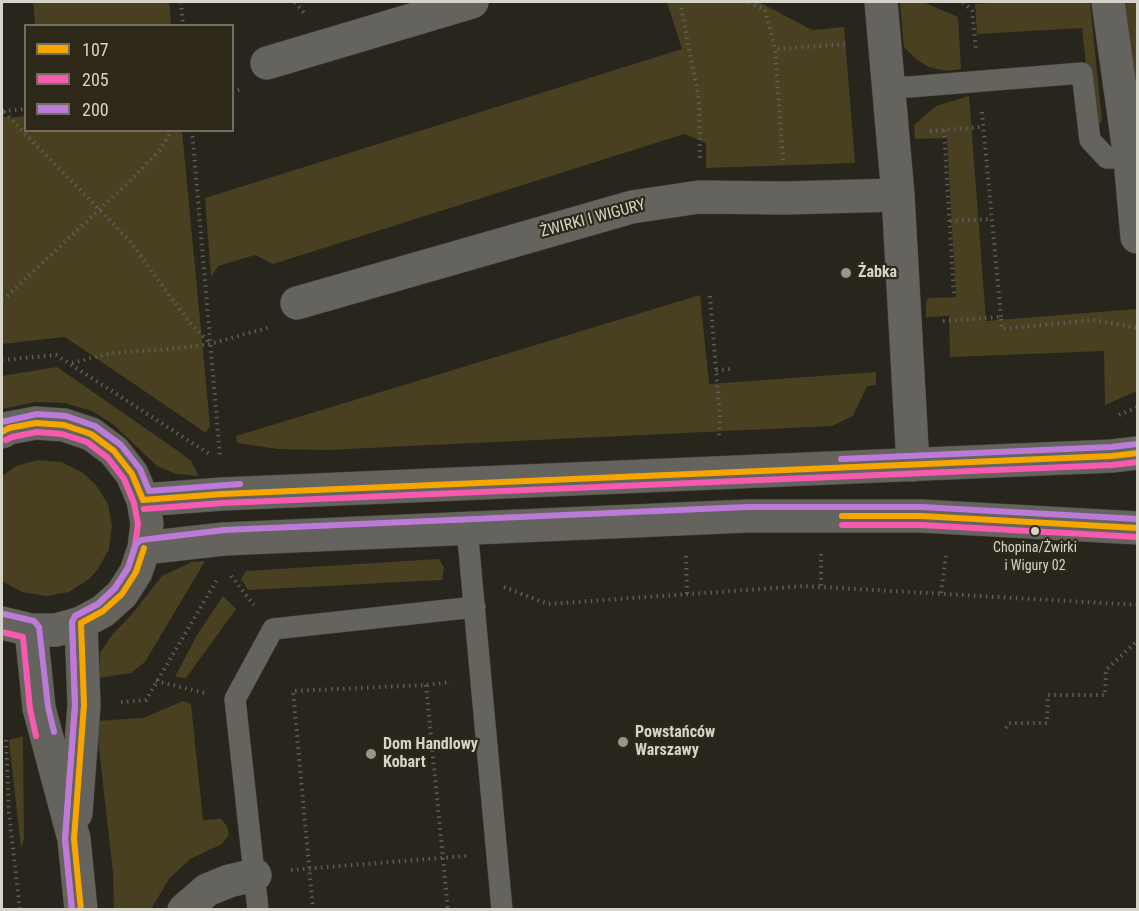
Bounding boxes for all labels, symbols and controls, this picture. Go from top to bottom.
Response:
legend [24,24,234,132]
text: 107 [82,39,109,60]
text: 205 [82,69,109,90]
text: 200 [82,99,109,120]
street label: ŻWIRKI I WIGURY [538,196,648,242]
place label: Żabka [858,263,897,283]
marker: Żabka [839,266,853,280]
marker: Chopina/Żwirki i Wigury 02 [1029,525,1041,537]
place label: Chopina/Żwirki i Wigury 02 [993,540,1077,572]
place label: Powstańców Warszawy [635,723,715,761]
place label: Dom Handlowy Kobart [383,735,478,773]
marker: Powstańców Warszawy [616,735,630,749]
marker: Dom Handlowy Kobart [364,747,378,761]

